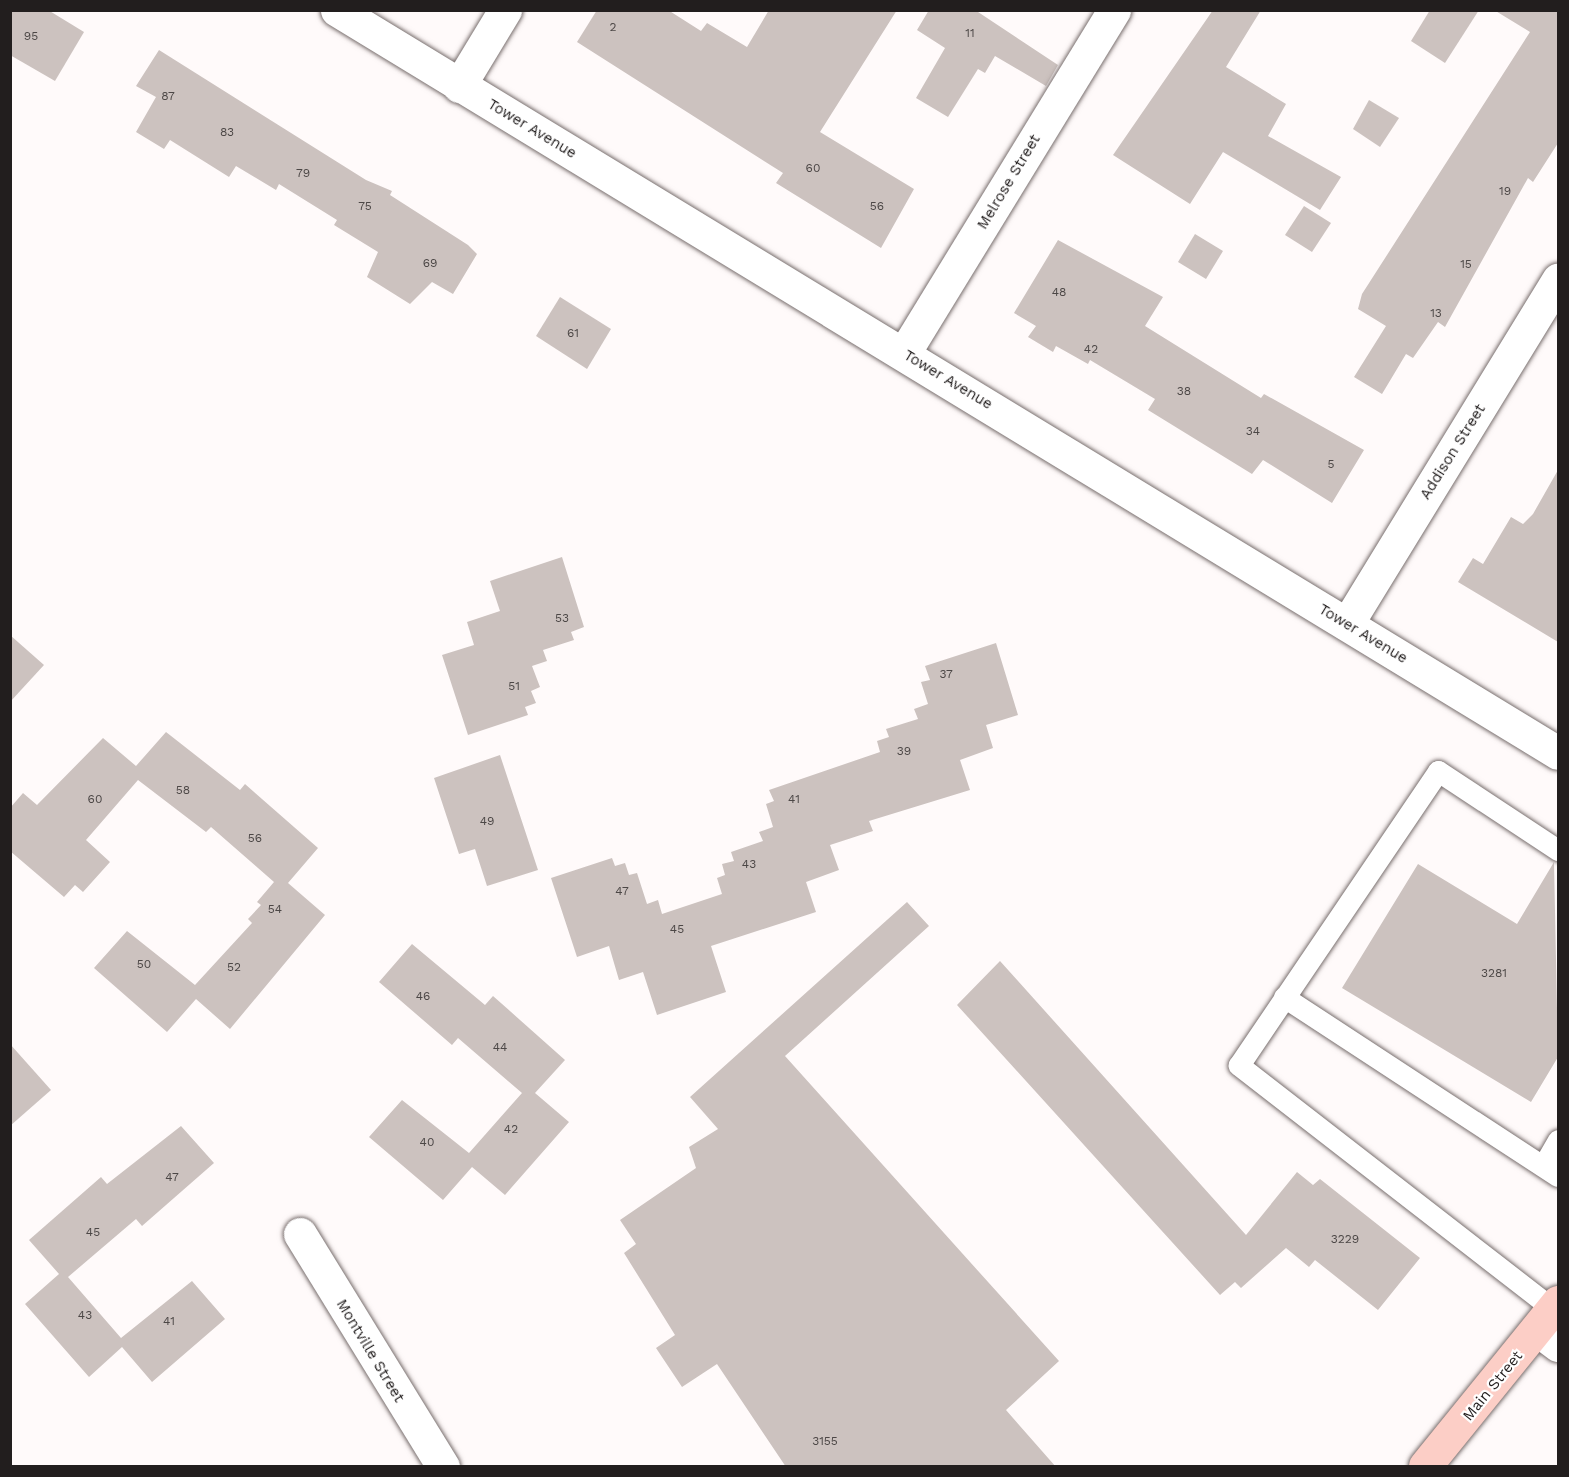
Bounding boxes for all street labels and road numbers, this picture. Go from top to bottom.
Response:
street label: Tower Avenue [484,95,580,163]
street label: Melrose Street [974,131,1044,233]
street label: Tower Avenue [900,346,996,414]
street label: Addison Street [1416,401,1490,503]
street label: Tower Avenue [1315,600,1411,668]
street label: Montville Street [332,1296,408,1406]
street label: Main Street [1459,1347,1527,1425]

